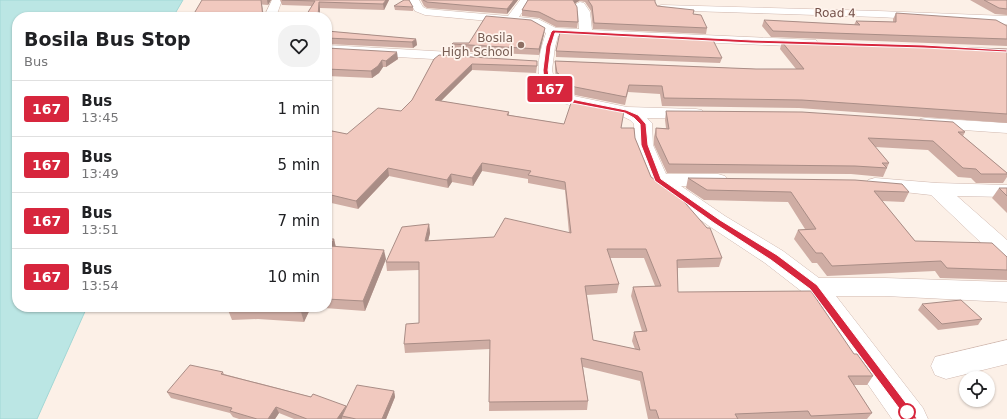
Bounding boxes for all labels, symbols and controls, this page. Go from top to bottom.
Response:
street label: Road 4 [814,6,856,20]
button: heart [278,25,320,67]
text: Bosila Bus Stop [24,28,191,50]
place label: Bosila High School [442,31,513,59]
marker: Bosila High School [516,40,526,50]
text: Bus [24,54,48,69]
line badge: 167 [527,76,573,102]
text: 167 [535,81,565,97]
text: Bus [81,92,112,110]
text: 1 min [277,100,320,118]
text: 167 [32,101,61,117]
text: 13:45 [81,110,119,125]
text: Bus [81,148,112,166]
text: 5 min [277,156,320,174]
text: 167 [32,157,61,173]
text: 13:49 [81,166,119,181]
text: Bus [81,204,112,222]
text: 7 min [277,212,320,230]
text: 167 [32,213,61,229]
text: 13:51 [81,222,119,237]
text: Bus [81,260,112,278]
text: 10 min [268,268,320,286]
text: 167 [32,269,61,285]
text: 13:54 [81,278,119,293]
map controls [959,371,995,407]
button: locate [959,371,995,407]
unlabelled marker [898,403,916,419]

